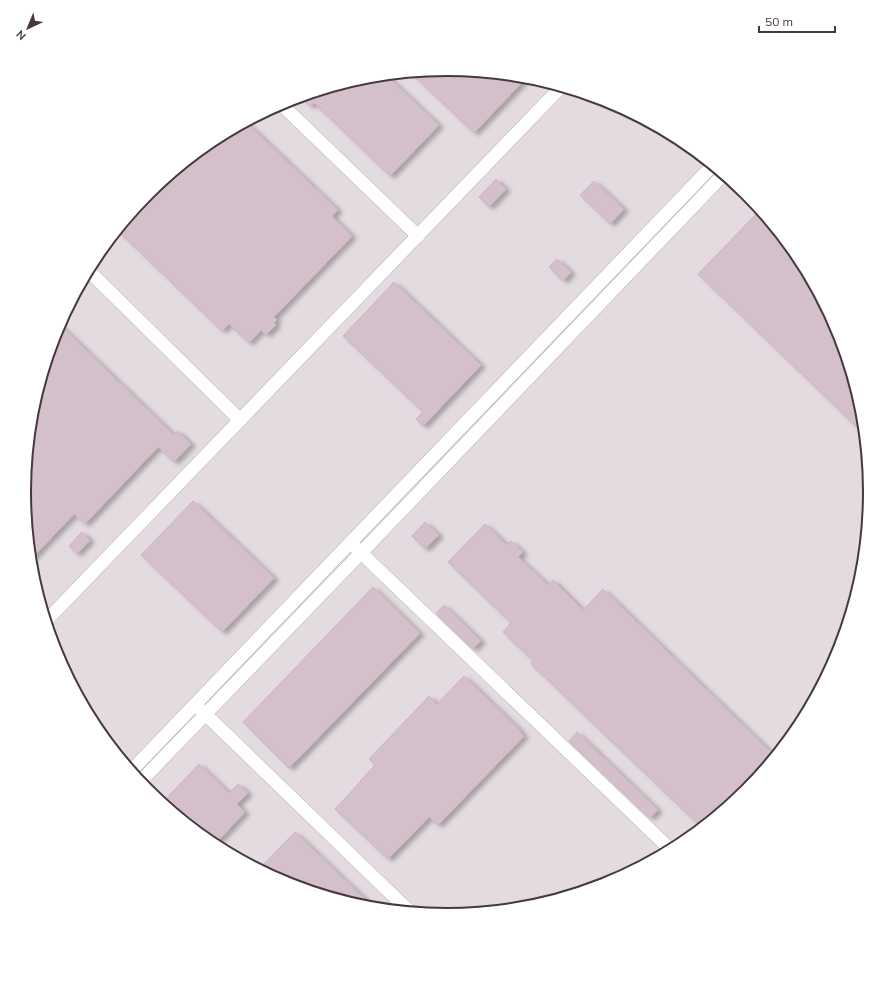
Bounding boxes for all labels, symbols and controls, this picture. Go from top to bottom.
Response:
north arrow [8,8,48,48]
scale bar [759,8,835,34]
text: 50 m [765,14,793,29]
text: N [13,27,29,43]

